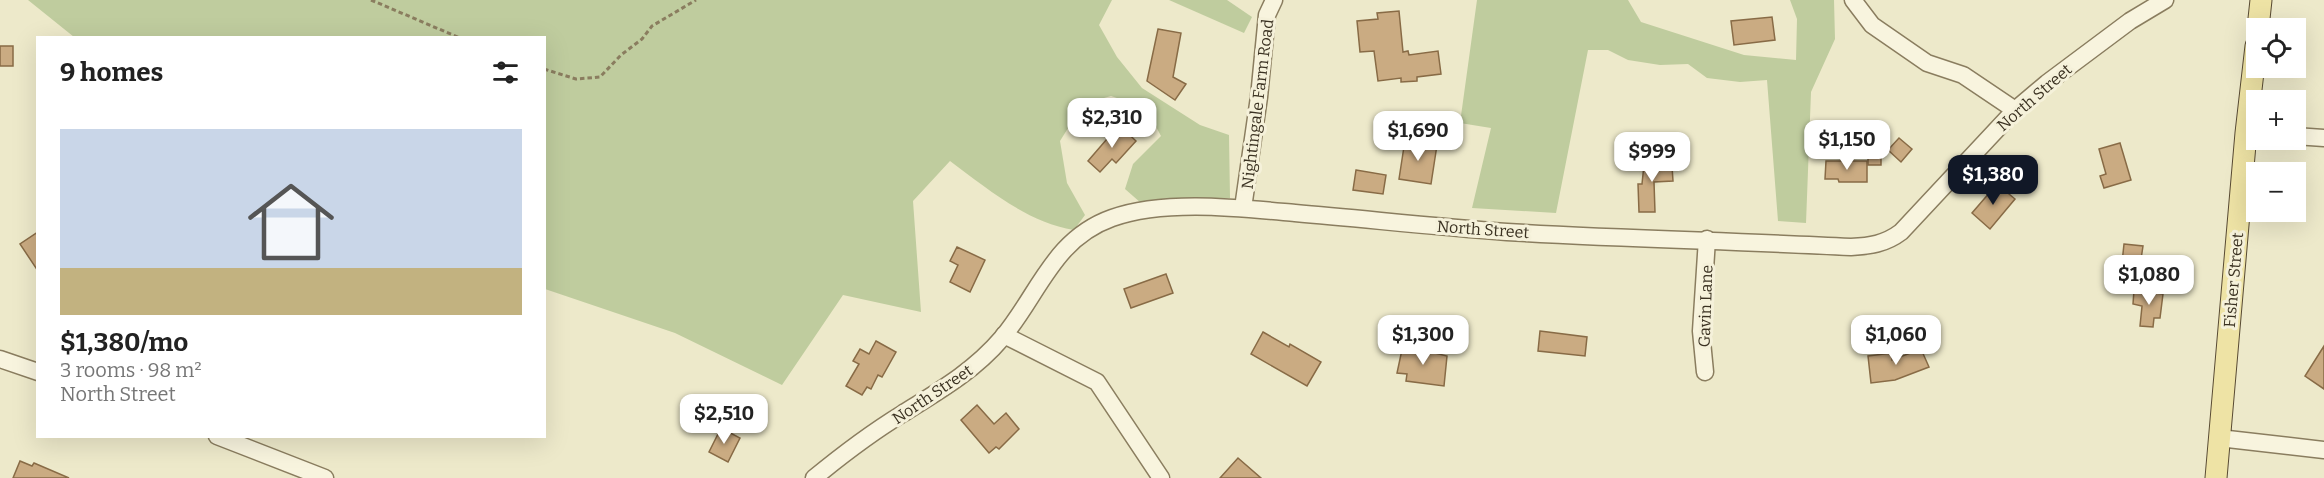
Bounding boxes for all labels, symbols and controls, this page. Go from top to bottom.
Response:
street label: Nightingale Farm Road [1238,17,1277,190]
map controls [2246,18,2306,222]
button: locate [2246,18,2306,78]
icon: filters [489,56,522,89]
text: 9 homes [60,57,163,88]
street label: North Street [1993,60,2076,135]
button: + [2246,90,2306,150]
pin: $2,310 [1063,98,1161,149]
text: $2,310 [1081,105,1143,129]
pin: $1,690 [1369,111,1467,162]
text: $1,690 [1387,118,1449,142]
pin: $1,150 [1798,120,1896,171]
text: $1,150 [1818,127,1876,151]
pin: $999 [1616,132,1688,183]
text: $999 [1628,139,1676,163]
pin: $1,380 [1944,155,2042,206]
text: $1,380 [1962,162,2024,186]
button: − [2246,162,2306,222]
icon: home [237,168,345,276]
street label: North Street [1436,217,1530,242]
street label: Fisher Street [2220,232,2247,328]
pin: $1,080 [2100,255,2198,306]
text: $1,080 [2118,262,2180,286]
street label: Gavin Lane [1695,264,1716,348]
pin: $1,300 [1374,315,1472,366]
pin: $1,060 [1847,315,1945,366]
text: $1,300 [1392,322,1454,346]
text: $1,060 [1865,322,1927,346]
text: $1,380/mo [60,327,188,358]
text: 3 rooms · 98 m² [60,358,202,382]
street label: North Street [889,361,976,428]
text: North Street [60,382,176,406]
pin: $2,510 [675,394,773,445]
text: $2,510 [694,401,754,425]

